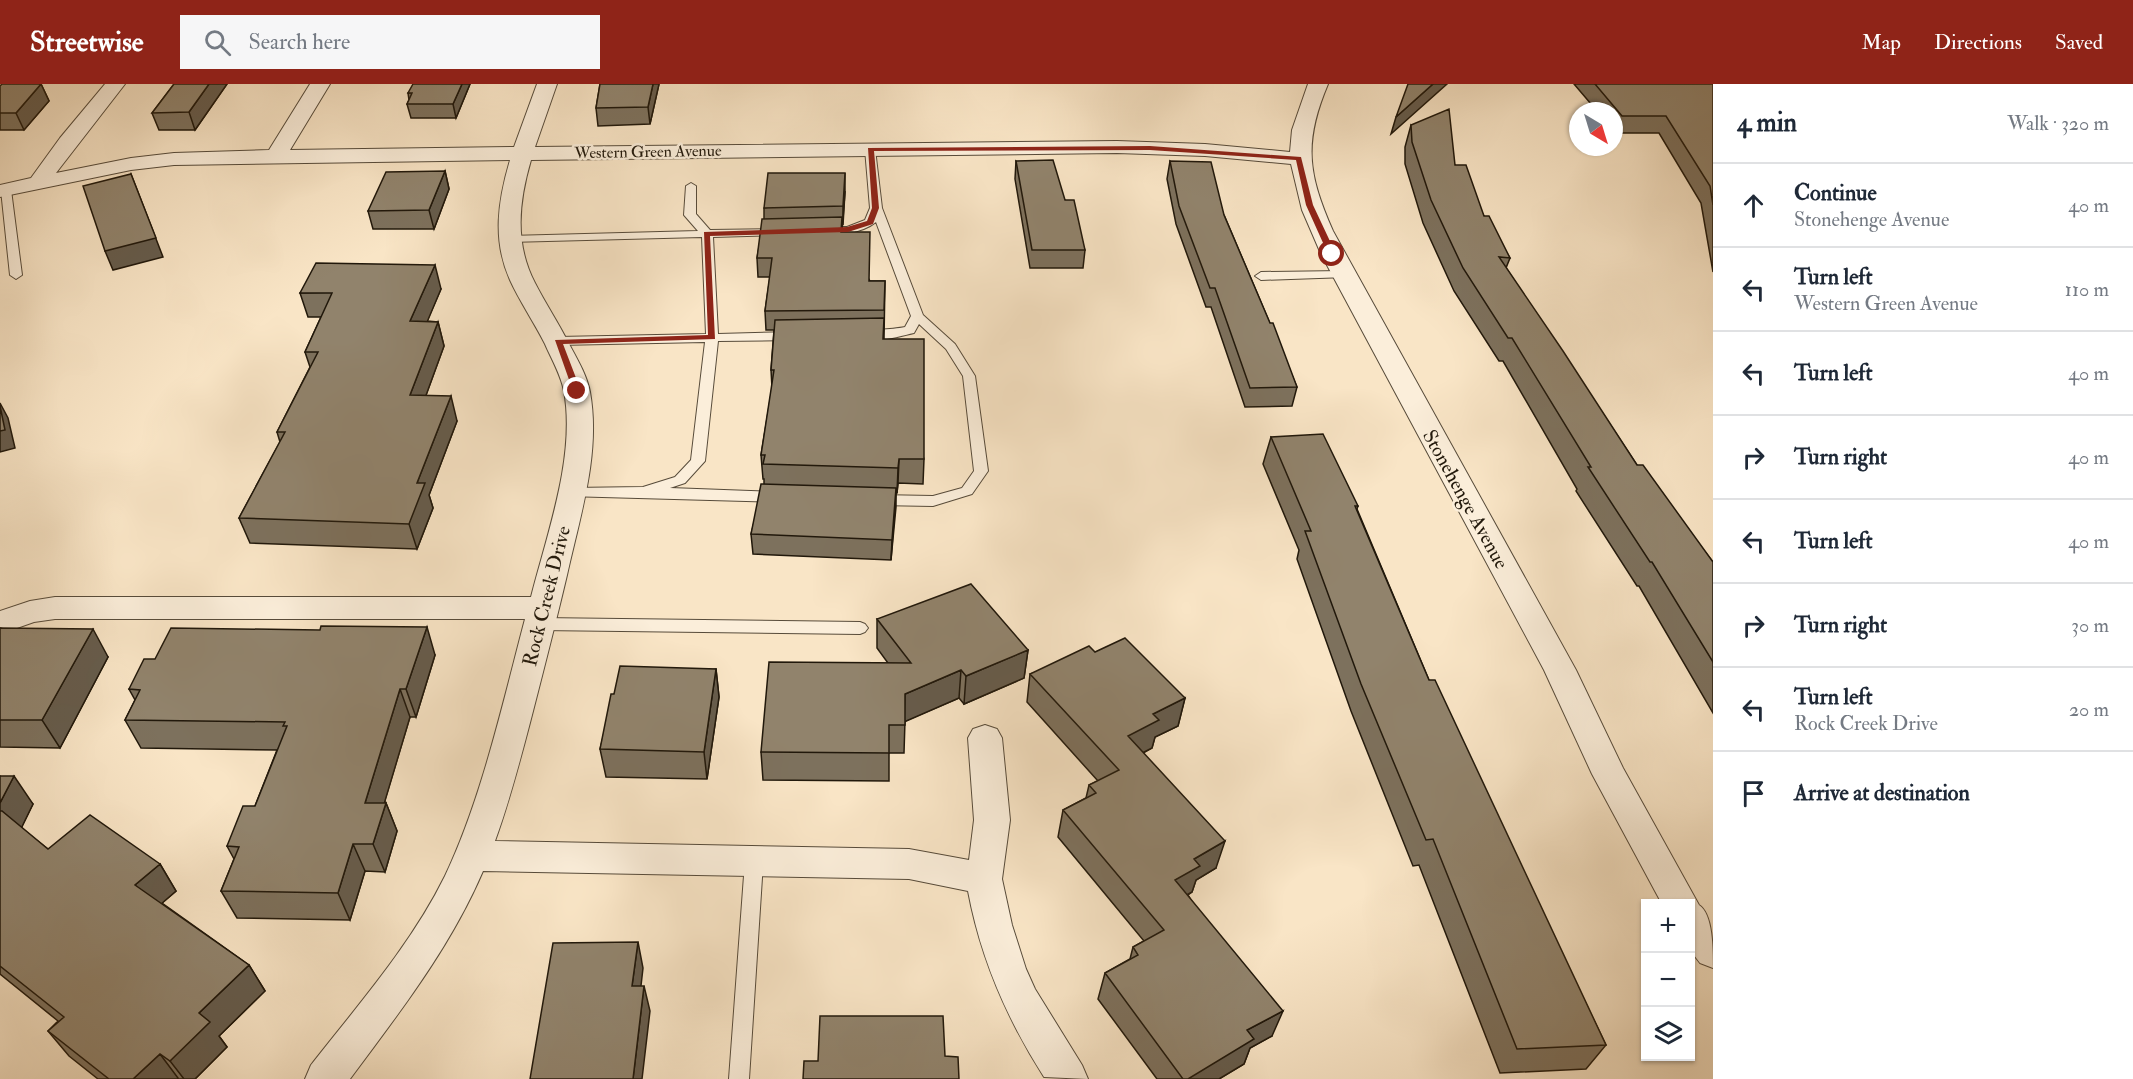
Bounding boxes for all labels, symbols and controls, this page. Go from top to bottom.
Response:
search box [180,15,600,69]
text: Streetwise [30,25,144,60]
icon: search [201,26,234,59]
text: Search here [249,28,350,56]
text: Map [1861,29,1901,56]
text: Directions [1934,29,2022,56]
text: Saved [2055,29,2103,56]
north arrow [1569,102,1623,156]
text: 4 min [1737,107,1797,139]
text: Walk · 320 m [2007,111,2109,136]
street label: Western Green Avenue [573,141,722,163]
text: Continue [1794,179,1877,207]
icon: ahead [1737,189,1770,222]
text: 40 m [2068,193,2109,218]
text: Stonehenge Avenue [1794,207,1949,232]
route start [1318,240,1344,266]
text: Turn left [1794,263,1873,291]
icon: left [1737,273,1770,306]
text: 110 m [2065,277,2109,302]
text: Western Green Avenue [1794,291,1978,316]
icon: left [1737,357,1770,390]
text: Turn left [1794,359,1873,387]
text: 40 m [2068,361,2109,386]
route end [563,377,589,403]
street label: Stonehenge Avenue [1417,425,1514,573]
icon: right [1737,441,1770,474]
text: Turn right [1794,443,1887,471]
text: 40 m [2068,445,2109,470]
street label: Rock Creek Drive [517,523,576,669]
icon: left [1737,525,1770,558]
text: Turn left [1794,527,1873,555]
text: 40 m [2068,529,2109,554]
icon: right [1737,609,1770,642]
text: Turn right [1794,611,1887,639]
text: 30 m [2071,613,2109,638]
text: Turn left [1794,683,1873,711]
icon: left [1737,693,1770,726]
text: 20 m [2069,697,2109,722]
text: Rock Creek Drive [1794,711,1938,736]
icon: arrive [1737,777,1770,810]
text: Arrive at destination [1794,779,1970,807]
map controls [1641,899,1695,1061]
button: + [1641,899,1695,953]
button: − [1641,953,1695,1007]
button: layers [1641,1007,1695,1061]

